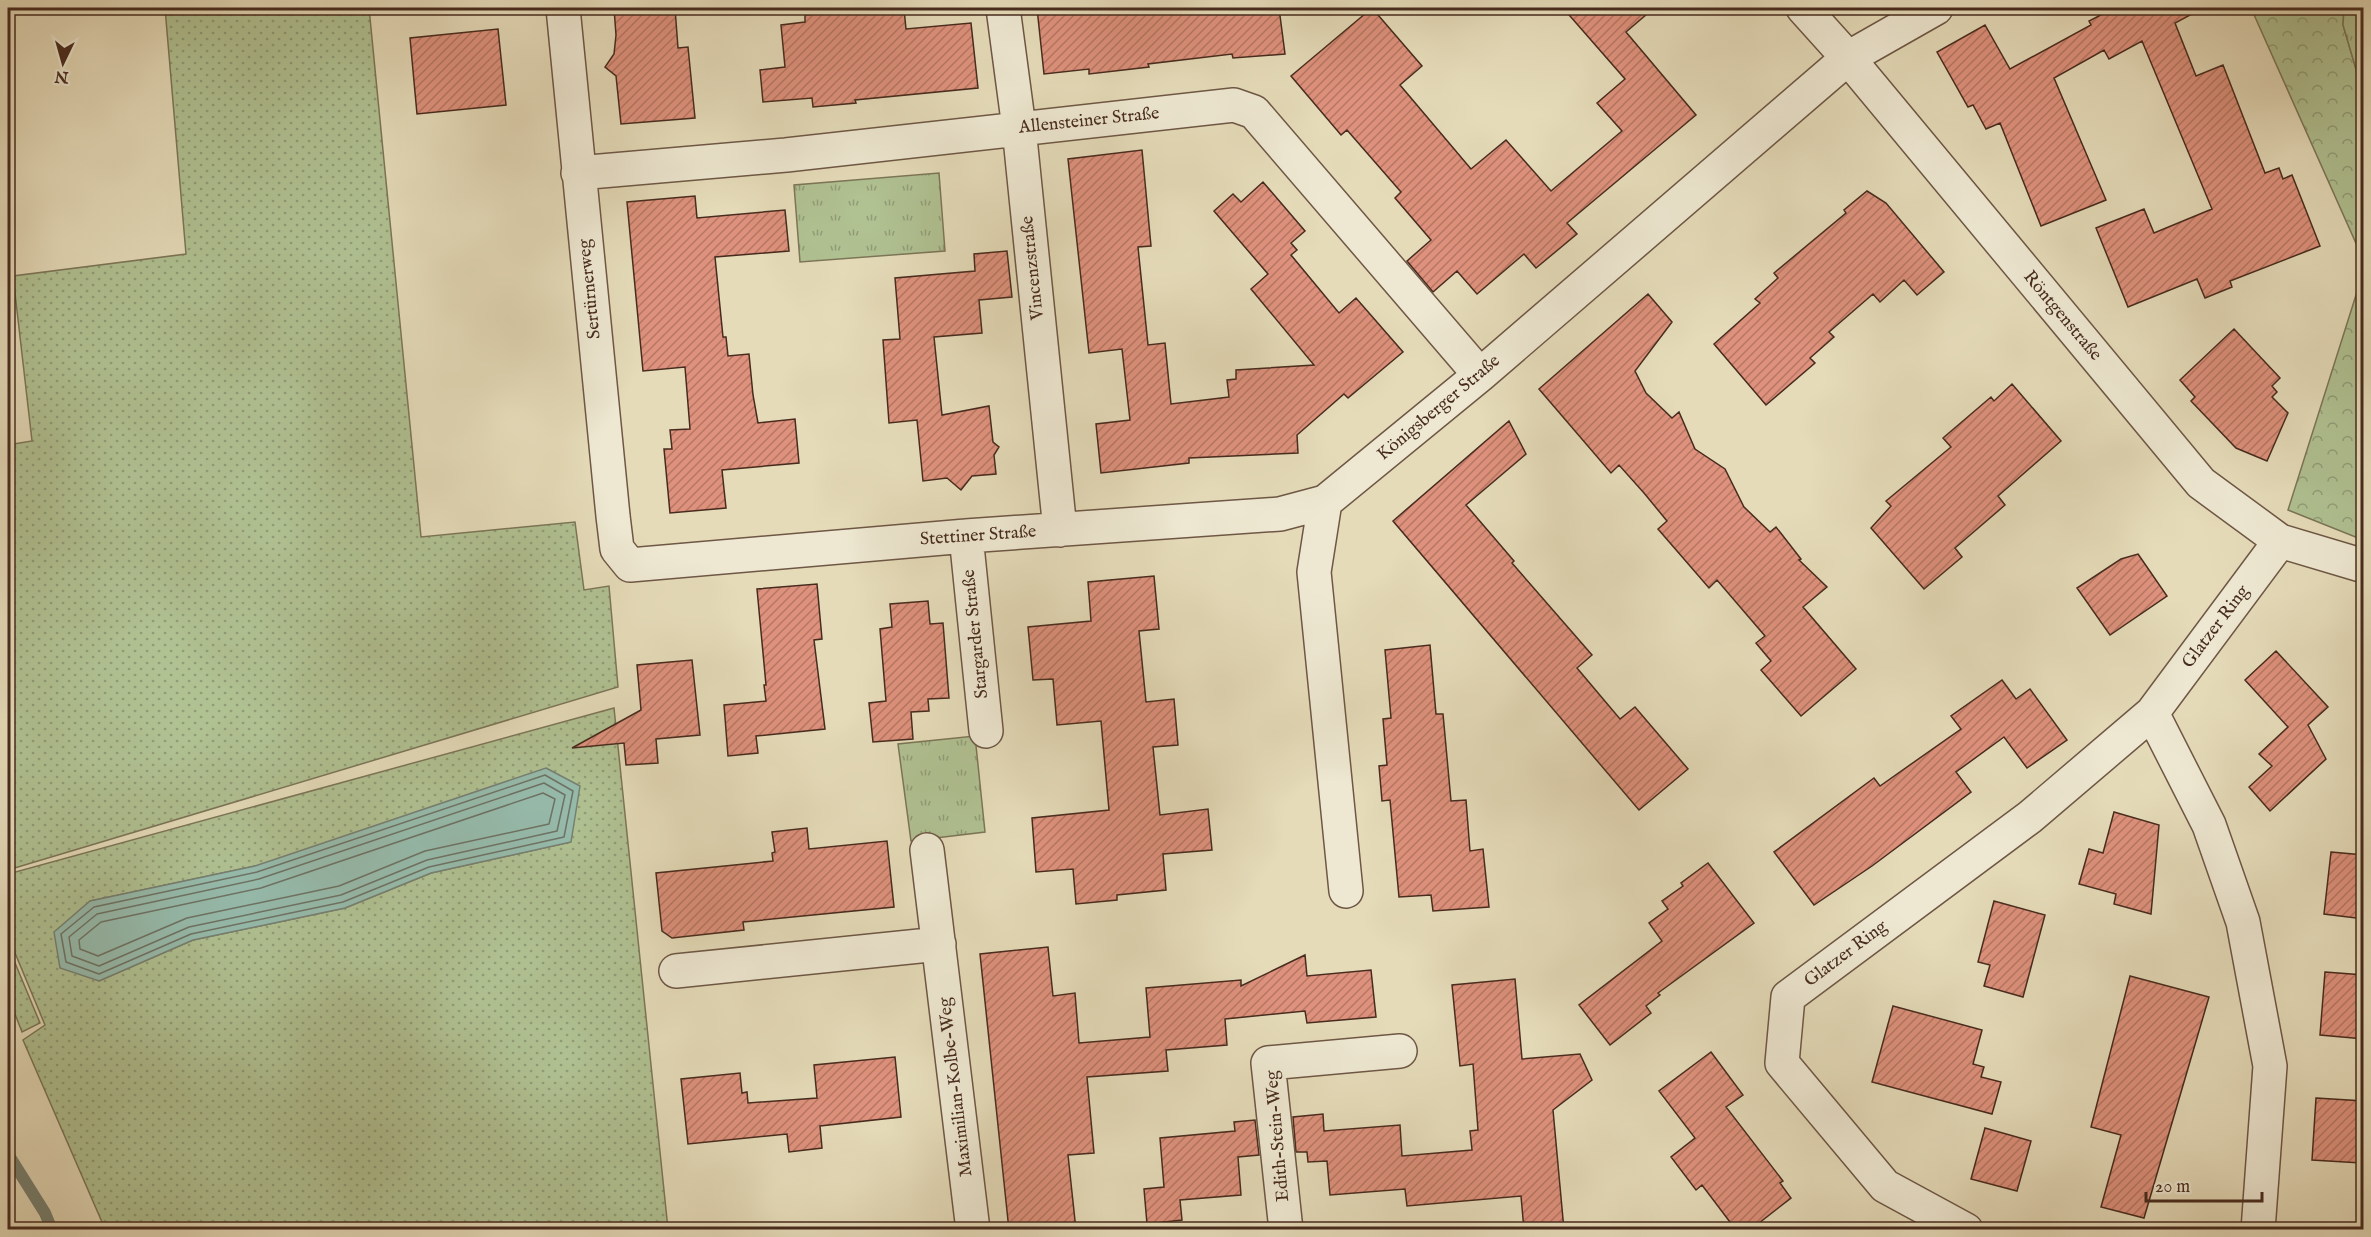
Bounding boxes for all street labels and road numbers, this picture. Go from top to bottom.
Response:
street label: Allensteiner Straße [1017,102,1160,140]
street label: Vincenzstraße [1016,215,1050,322]
street label: Sertürnerweg [573,238,607,340]
street label: Röntgenstraße [2018,266,2106,366]
street label: Königsberger Straße [1373,350,1505,466]
street label: Stettiner Straße [919,520,1037,552]
street label: Stargarder Straße [958,568,994,700]
street label: Glatzer Ring [2177,581,2255,673]
street label: Glatzer Ring [1800,915,1892,993]
street label: Maximilian-Kolbe-Weg [934,996,978,1178]
street label: Edith-Stein-Weg [1261,1069,1295,1203]

